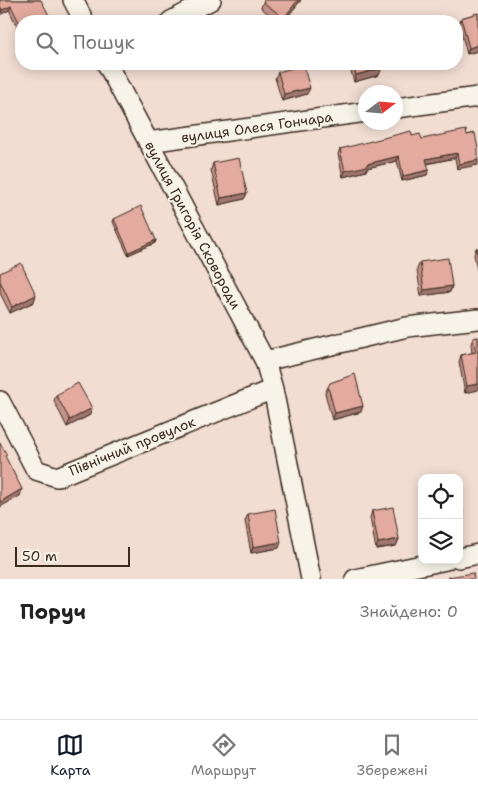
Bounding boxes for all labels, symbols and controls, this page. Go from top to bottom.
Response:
search box [15,15,463,70]
icon: search [33,29,61,57]
text: Пошук [73,30,135,55]
north arrow [358,85,403,130]
street label: вулиця Олеся Гончара [180,107,334,147]
street label: вулиця Григорія Сковороди [141,138,245,312]
street label: Північний провулок [66,412,198,480]
map controls [418,474,463,564]
button: locate [418,474,463,519]
button: layers [418,519,463,564]
scale bar [15,544,130,567]
text: 50 m [22,547,57,565]
text: Поруч [20,598,86,626]
text: Знайдено: 0 [360,601,458,622]
tab: Карта [50,731,90,779]
tab: Маршрут [191,731,256,779]
tab: Збережені [357,731,428,779]

